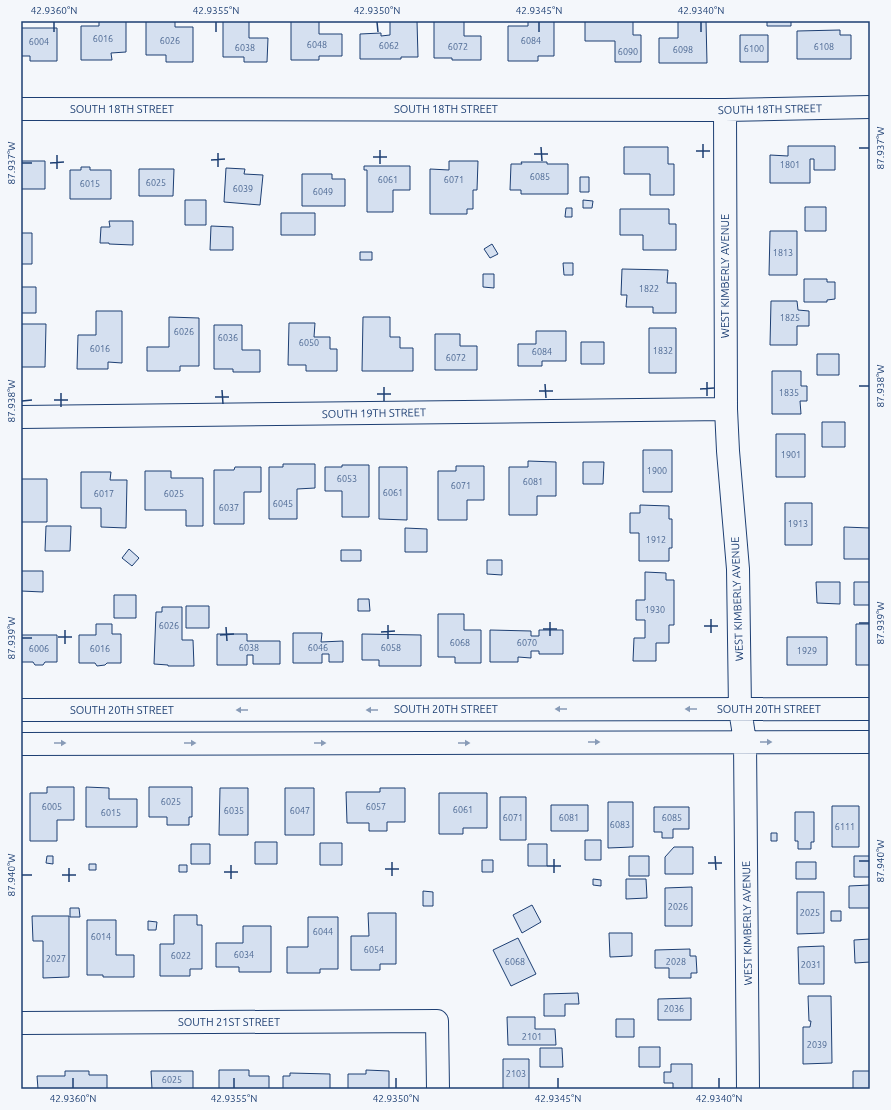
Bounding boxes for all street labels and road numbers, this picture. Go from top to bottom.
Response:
street label: SOUTH 18TH STREET [718,102,822,116]
street label: SOUTH 18TH STREET [70,103,174,115]
street label: SOUTH 18TH STREET [394,103,498,115]
street label: WEST KIMBERLY AVENUE [719,214,731,338]
street label: SOUTH 19TH STREET [322,406,426,420]
street label: WEST KIMBERLY AVENUE [729,537,745,661]
street label: SOUTH 20TH STREET [394,703,498,715]
street label: SOUTH 20TH STREET [717,703,821,715]
street label: SOUTH 20TH STREET [70,704,174,716]
street label: WEST KIMBERLY AVENUE [740,861,754,985]
street label: SOUTH 21ST STREET [178,1016,280,1028]

